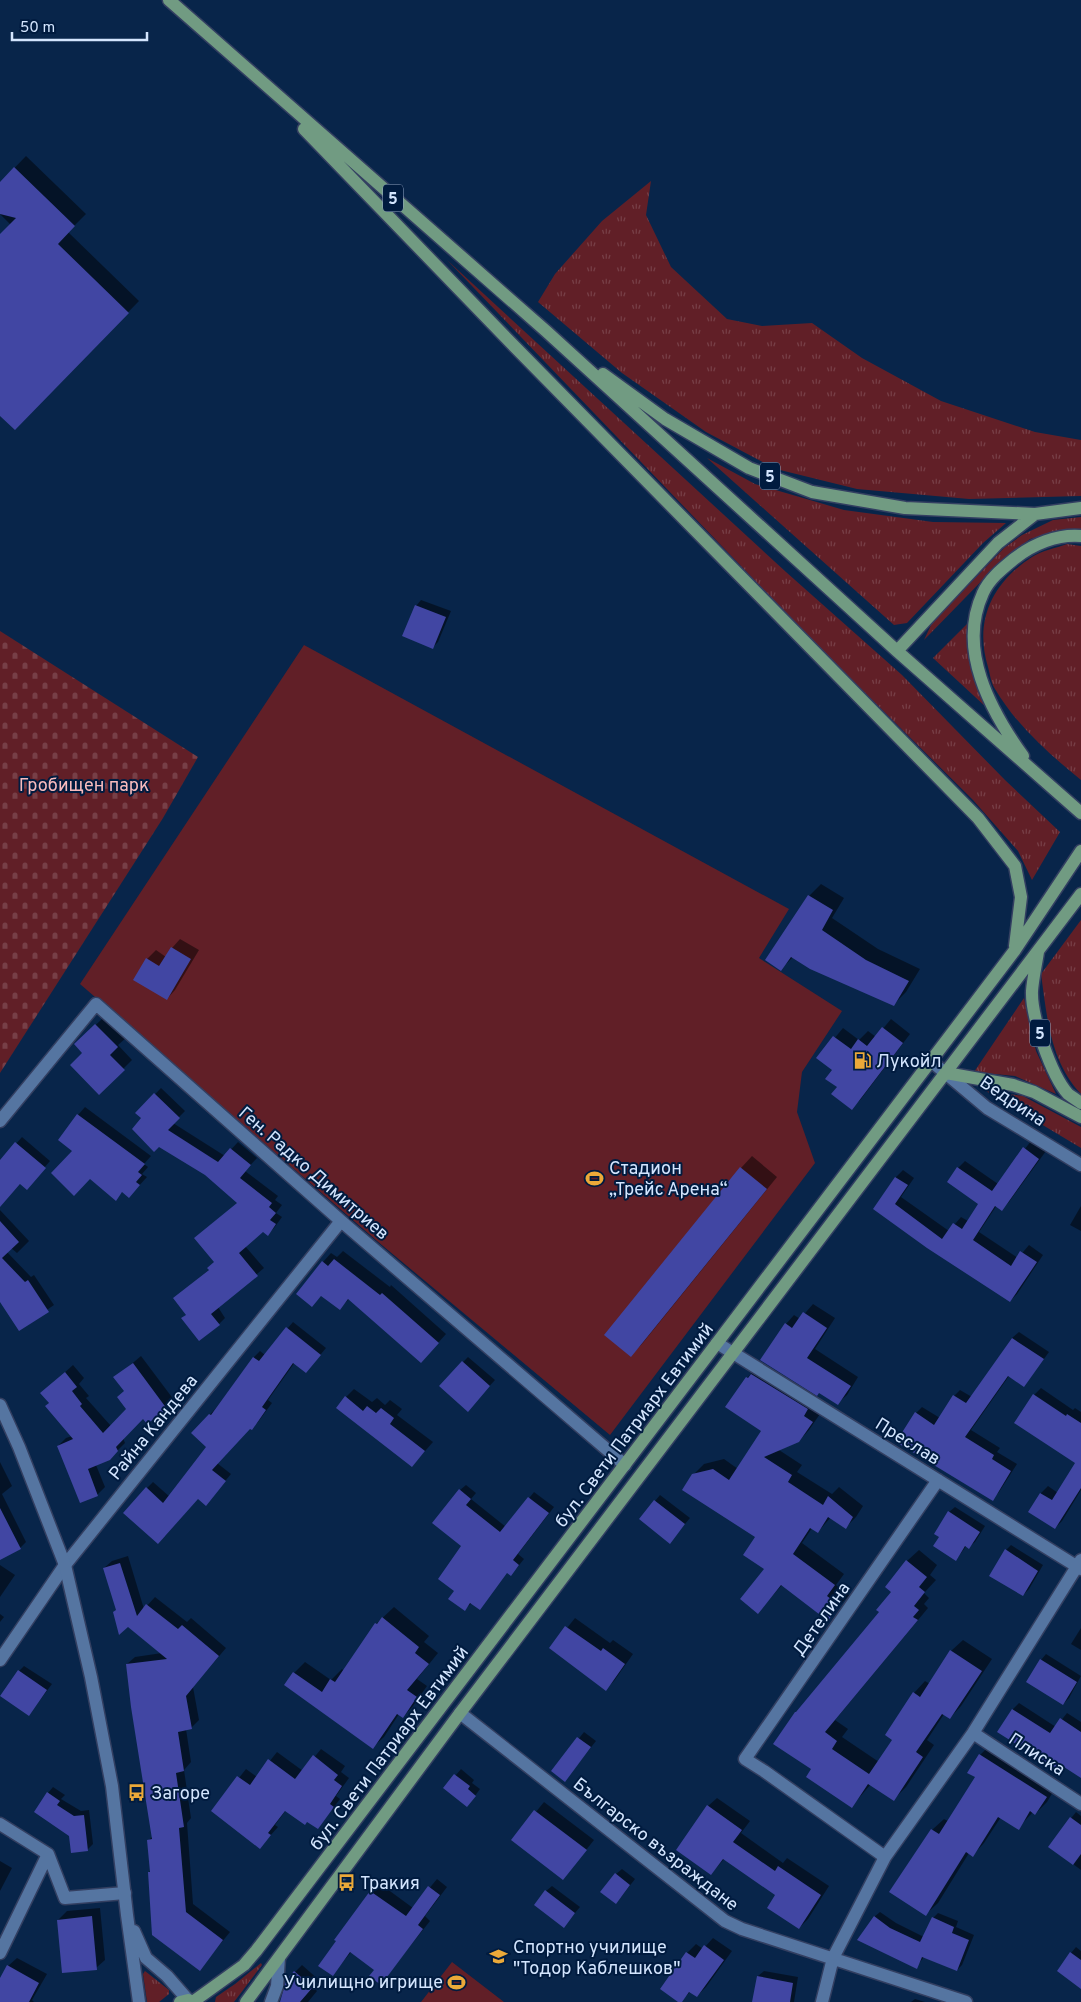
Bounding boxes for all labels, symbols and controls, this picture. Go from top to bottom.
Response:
scale bar [12,10,148,42]
text: 50 m [20,19,55,38]
road number: 5 [383,184,403,212]
road number: 5 [760,462,780,490]
park label: Гробищен парк [19,775,149,798]
road number: 5 [1030,1020,1050,1046]
fuel station icon: Лукойл [852,1051,872,1071]
place label: Лукойл [876,1051,942,1074]
street label: Ведрина [975,1072,1050,1133]
street label: Ген. Радко Димитриев [233,1102,393,1246]
place label: Стадион „Трейс Арена“ [609,1158,728,1202]
sports icon: Стадион „Трейс Арена“ [585,1168,605,1188]
street label: бул. Свети Патриарх Евтимий [551,1319,720,1533]
street label: Райна Кандева [105,1371,204,1485]
street label: Преслав [870,1413,944,1471]
street label: Детелина [788,1578,856,1661]
street label: бул. Свети Патриарх Евтимий [306,1642,475,1856]
street label: Плиска [1004,1728,1069,1782]
street label: Българско възраждане [568,1773,743,1917]
bus stop icon: Загоре [127,1783,147,1803]
place label: Загоре [151,1783,210,1806]
bus stop icon: Тракия [336,1873,356,1893]
place label: Тракия [360,1873,420,1896]
place label: Спортно училище "Тодор Каблешков" [513,1937,680,1981]
school or university icon: Спортно училище "Тодор Каблешков" [489,1947,509,1967]
place label: Училищно игрище [283,1972,443,1995]
sports icon: Училищно игрище [447,1972,467,1992]

